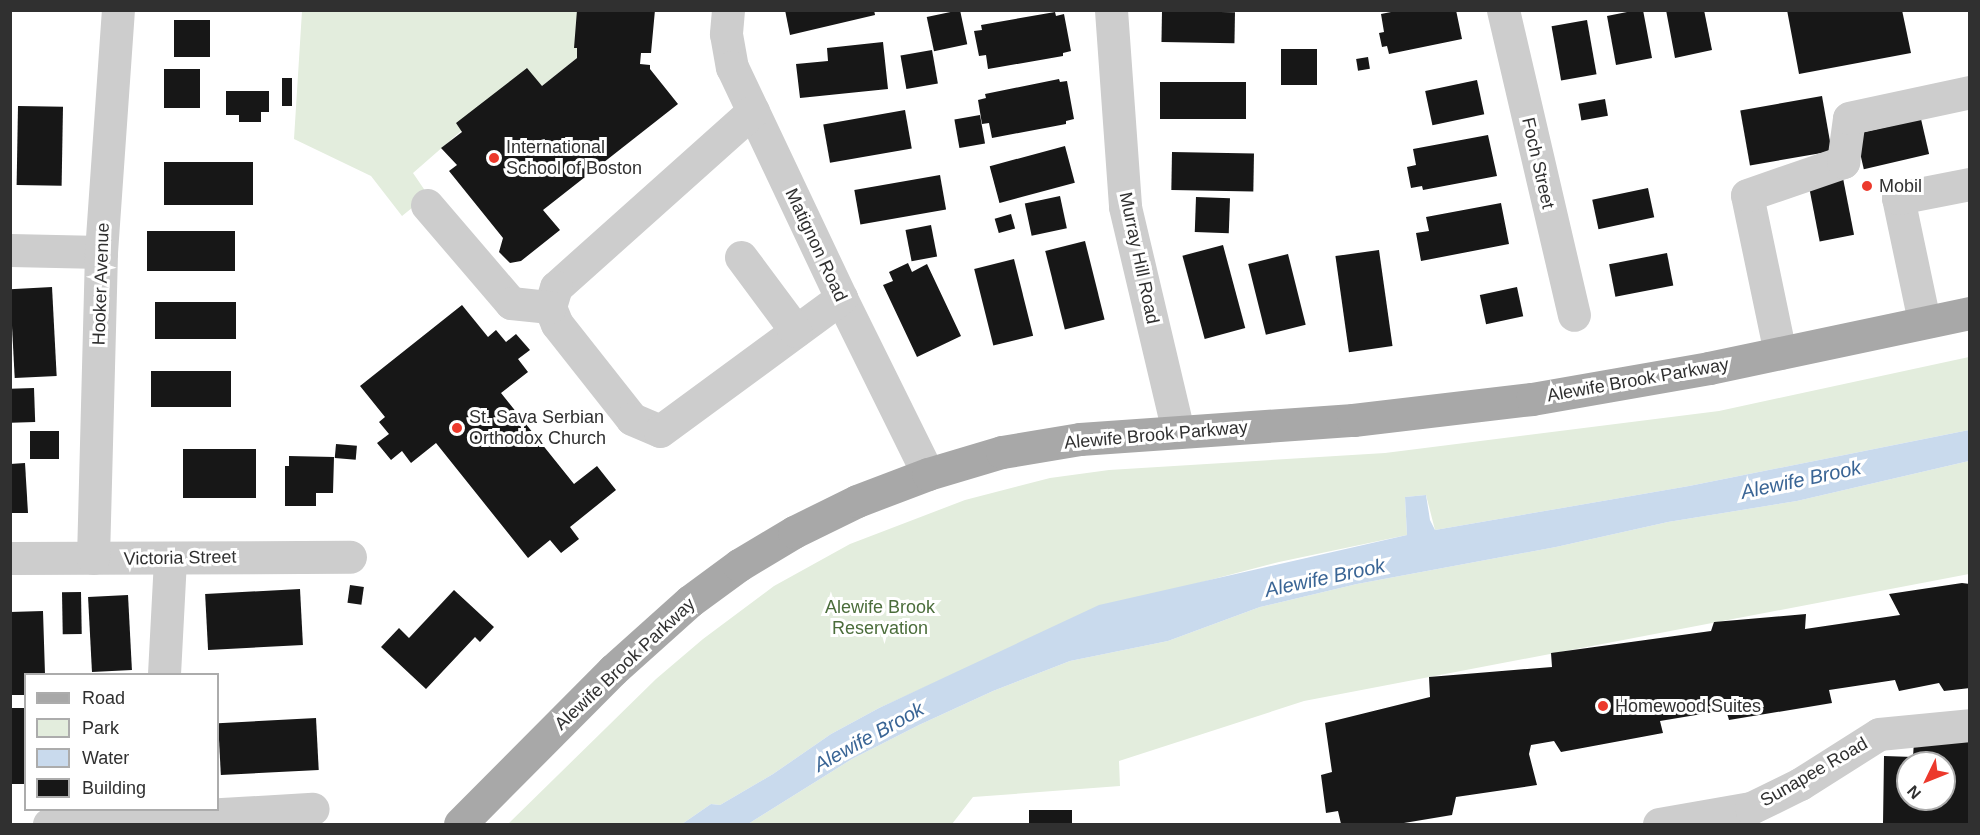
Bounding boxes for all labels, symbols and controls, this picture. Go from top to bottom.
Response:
street label: Foch Street [1517,115,1559,211]
place label: International School of Boston [506,137,642,180]
marker: International School of Boston [487,151,501,165]
place label: Mobil [1879,175,1922,197]
marker: Mobil [1860,179,1874,193]
street label: Matignon Road [780,185,852,305]
street label: Murray Hill Road [1115,190,1163,326]
street label: Hooker Avenue [88,222,114,346]
street label: Alewife Brook Parkway [1545,353,1731,407]
place label: St. Sava Serbian Orthodox Church [469,407,606,450]
street label: Alewife Brook Parkway [1063,416,1249,454]
marker: St. Sava Serbian Orthodox Church [450,421,464,435]
water label: Alewife Brook [1739,456,1863,504]
street label: Victoria Street [123,546,237,570]
water label: Alewife Brook [1263,554,1387,602]
street label: Alewife Brook Parkway [550,593,700,735]
park label: Alewife Brook Reservation [825,597,935,640]
legend [24,673,219,811]
text: Road [82,688,125,708]
place label: Homewood Suites [1615,695,1761,717]
water label: Alewife Brook [810,697,928,777]
marker: Homewood Suites [1596,699,1610,713]
text: Park [82,718,119,738]
street label: Sunapee Road [1757,733,1871,811]
text: Water [82,748,129,768]
north arrow [1896,751,1956,811]
text: Building [82,778,146,798]
text: N [1904,782,1924,802]

